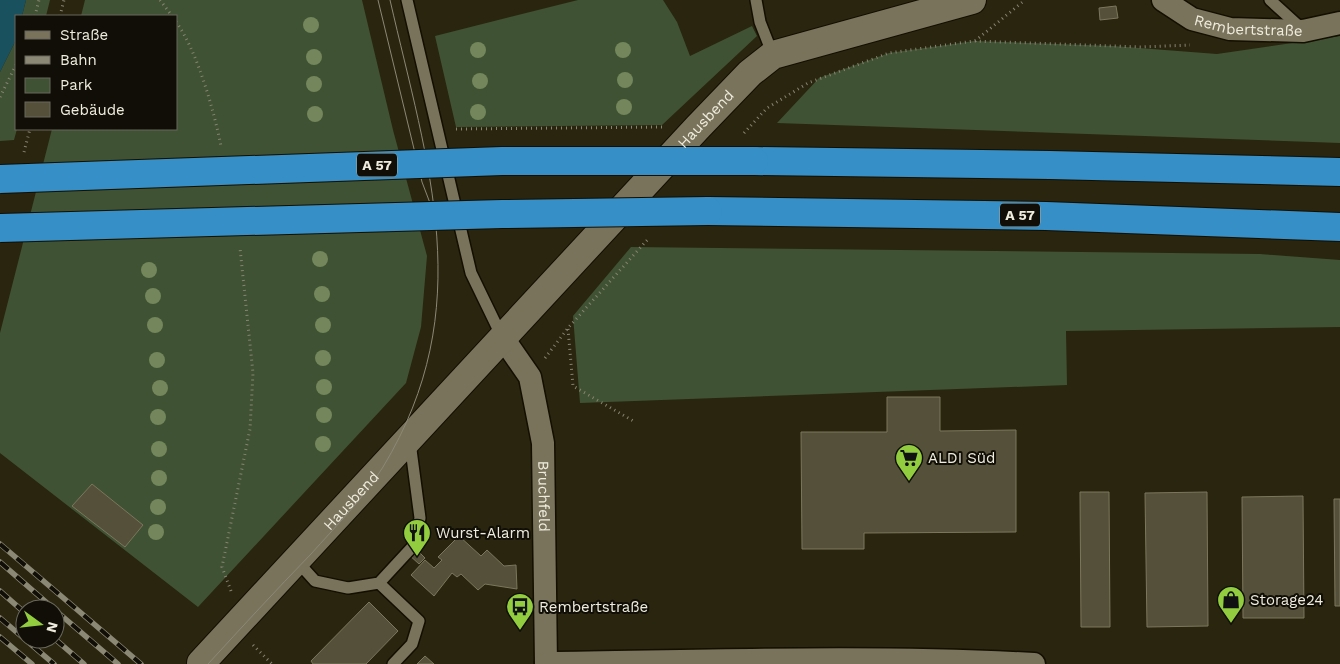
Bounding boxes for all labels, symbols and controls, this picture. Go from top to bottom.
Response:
street label: Rembertstraße [1192,11,1303,40]
legend [15,15,178,130]
text: Straße [60,26,108,44]
text: Bahn [60,51,97,69]
text: Park [60,76,93,94]
street label: Hausbend [674,86,738,152]
text: Gebäude [60,101,125,119]
road number: A 57 [357,154,397,176]
road number: A 57 [1000,204,1040,226]
supermarket icon: ALDI Süd [894,443,924,482]
place label: ALDI Süd [928,449,995,467]
street label: Bruchfeld [534,461,553,532]
street label: Hausbend [320,468,383,534]
restaurant icon: Wurst-Alarm [402,518,432,557]
place label: Wurst-Alarm [436,524,530,542]
shop icon: Storage24 [1216,585,1246,624]
place label: Storage24 [1250,591,1323,609]
bus stop icon: Rembertstraße [505,592,535,631]
place label: Rembertstraße [539,598,648,616]
north arrow [15,599,65,649]
text: N [43,620,62,634]

